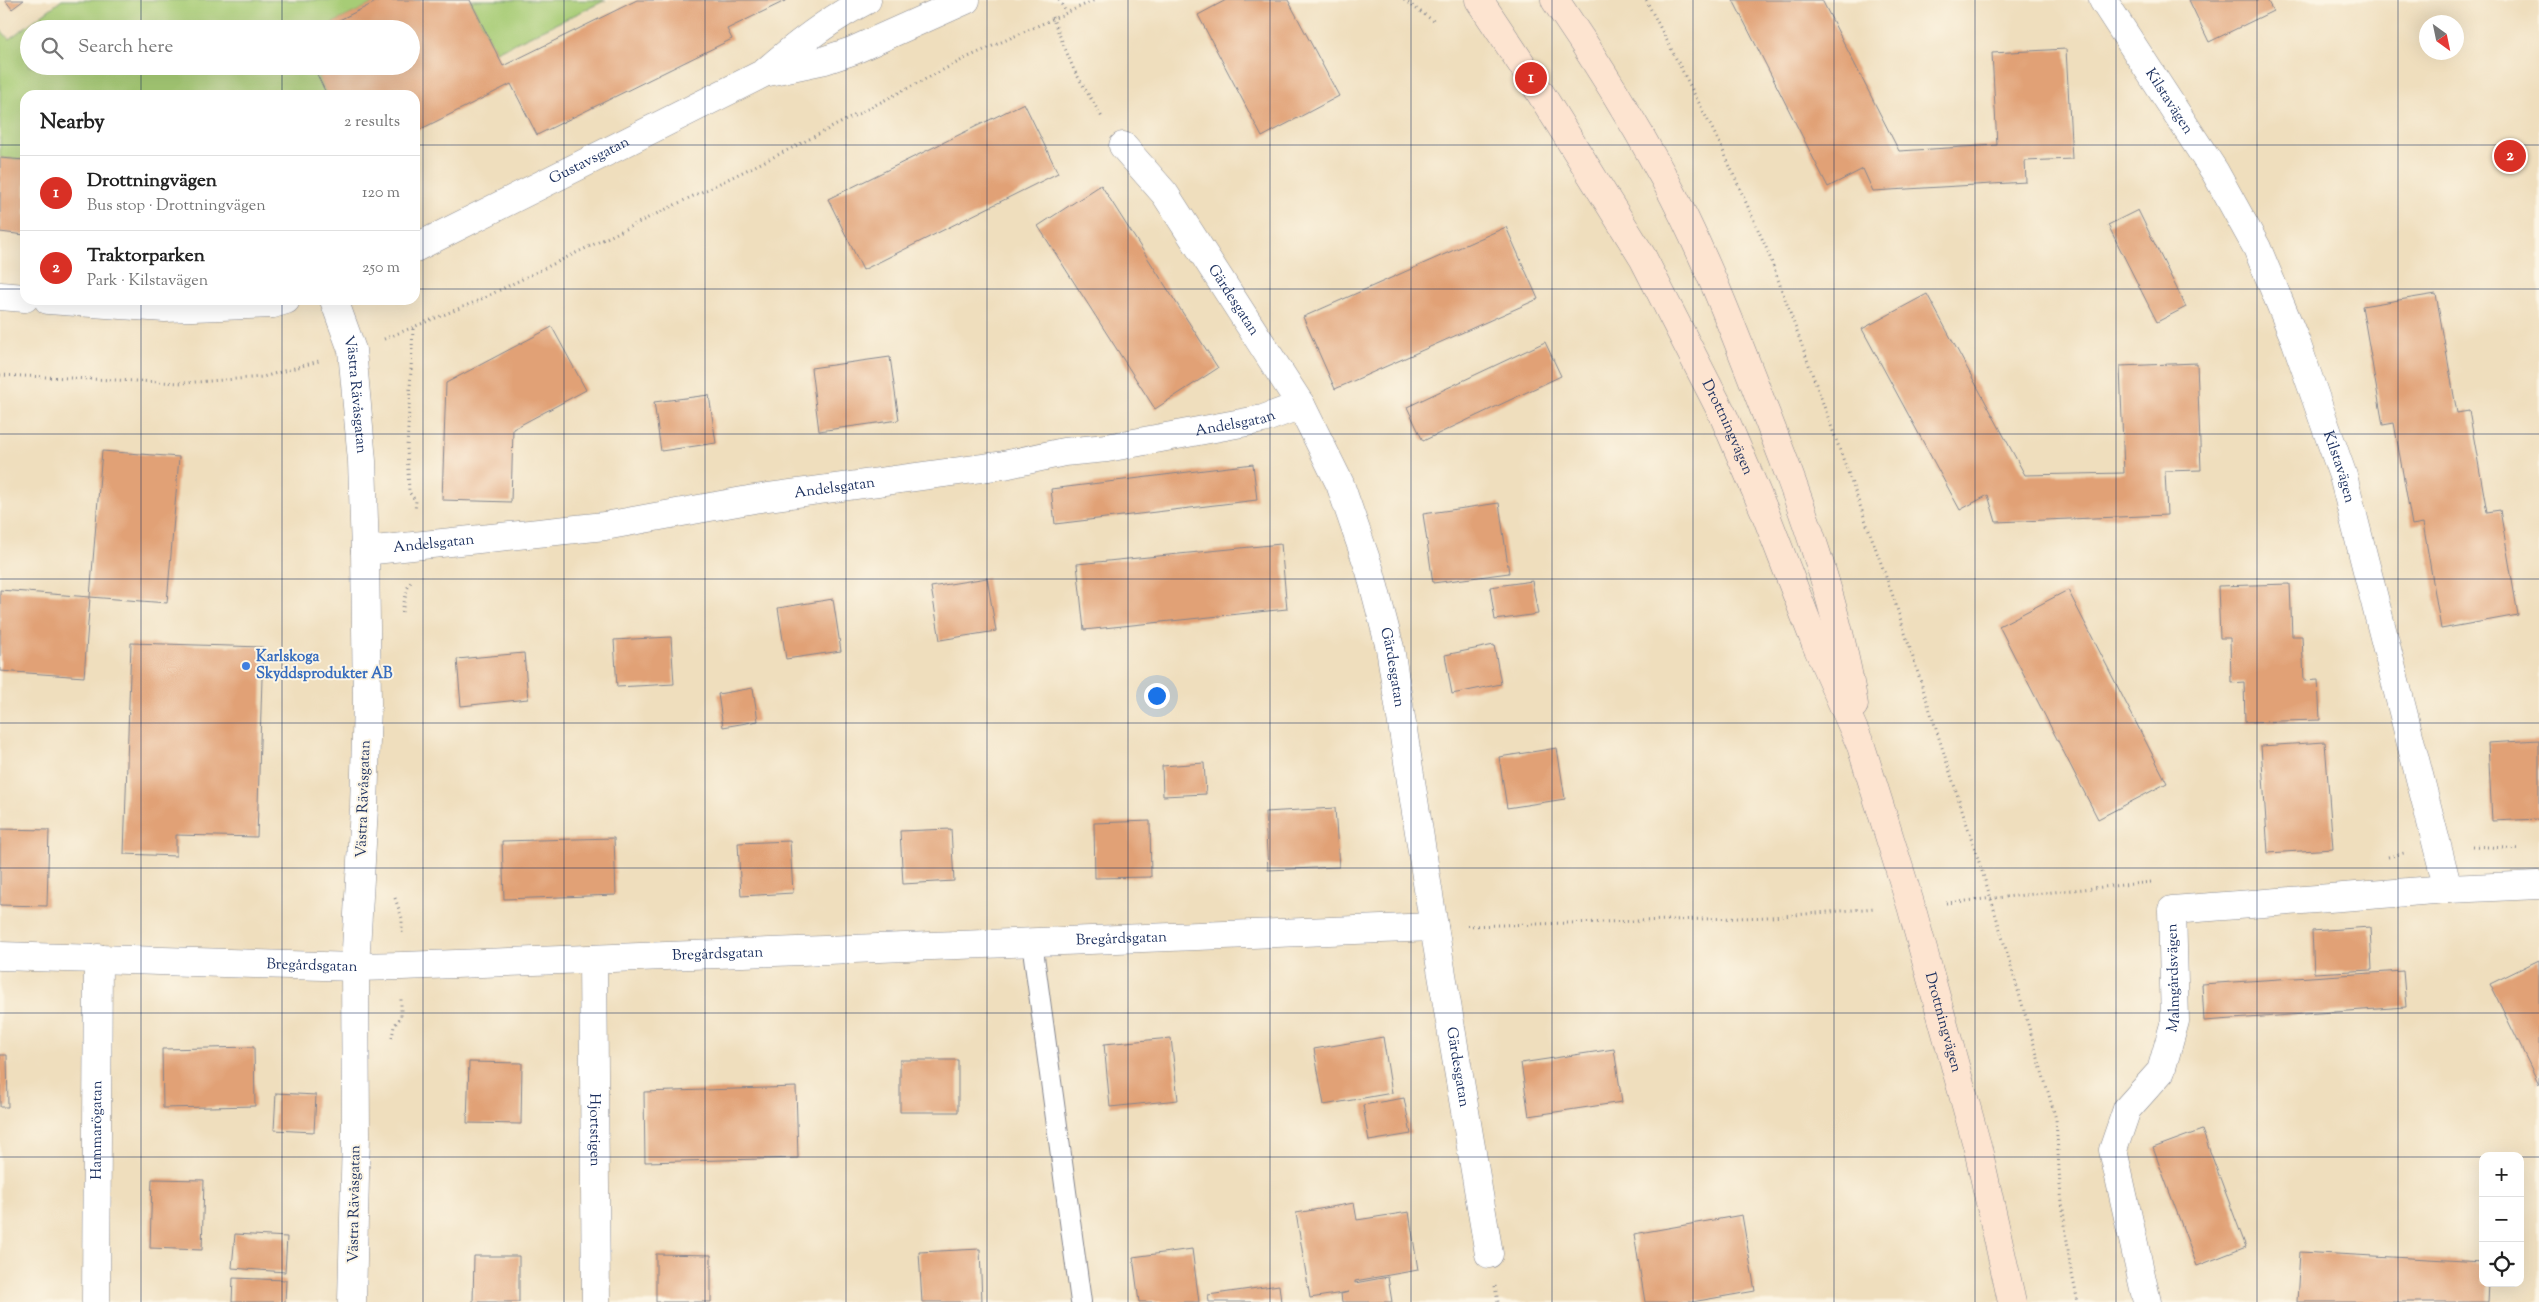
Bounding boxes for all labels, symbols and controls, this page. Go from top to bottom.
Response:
north arrow [2419,15,2464,60]
search box [20,20,420,75]
icon: search [38,34,66,62]
text: Search here [78,34,173,61]
pin: 1 [1515,59,1547,97]
street label: Kilstavägen [2140,64,2198,139]
text: Nearby [40,108,105,138]
text: 2 results [344,111,400,134]
street label: Gustavsgatan [546,132,633,190]
pin: 2 [2494,137,2526,175]
text: Drottningvägen [87,168,217,195]
text: 1 [53,182,59,205]
text: 120 m [362,182,400,205]
text: Bus stop · Drottningvägen [87,195,266,218]
text: Traktorparken [87,243,205,270]
text: 2 [52,257,60,280]
text: 250 m [362,257,400,280]
street label: Gärdesgatan [1203,260,1264,340]
text: Park · Kilstavägen [87,270,208,293]
street label: Västra Rävåsgatan [337,333,372,455]
street label: Drottningvägen [1696,376,1758,478]
street label: Andelsgatan [1193,405,1278,442]
street label: Kilstavägen [2317,428,2360,505]
street label: Andelsgatan [793,472,876,504]
street label: Andelsgatan [392,529,475,559]
street label: Gärdesgatan [1375,625,1410,709]
place label: Karlskoga Skyddsprodukter AB [256,647,393,685]
marker: Karlskoga Skyddsprodukter AB [240,660,252,672]
your location [1144,683,1170,709]
street label: Västra Rävåsgatan [351,740,377,858]
street label: Malmgårdsvägen [2162,923,2186,1035]
street label: Bregårdsgatan [1075,927,1167,951]
street label: Bregårdsgatan [672,942,764,966]
street label: Bregårdsgatan [266,954,358,978]
street label: Drottningvägen [1919,970,1967,1075]
street label: Gärdesgatan [1440,1025,1475,1109]
street label: Hammarögatan [86,1080,108,1180]
street label: Hjortstigen [584,1093,605,1167]
street label: Västra Rävåsgatan [343,1145,367,1263]
map controls [2479,1152,2524,1287]
button: + [2479,1152,2524,1197]
button: − [2479,1197,2524,1242]
button: locate [2479,1242,2524,1287]

